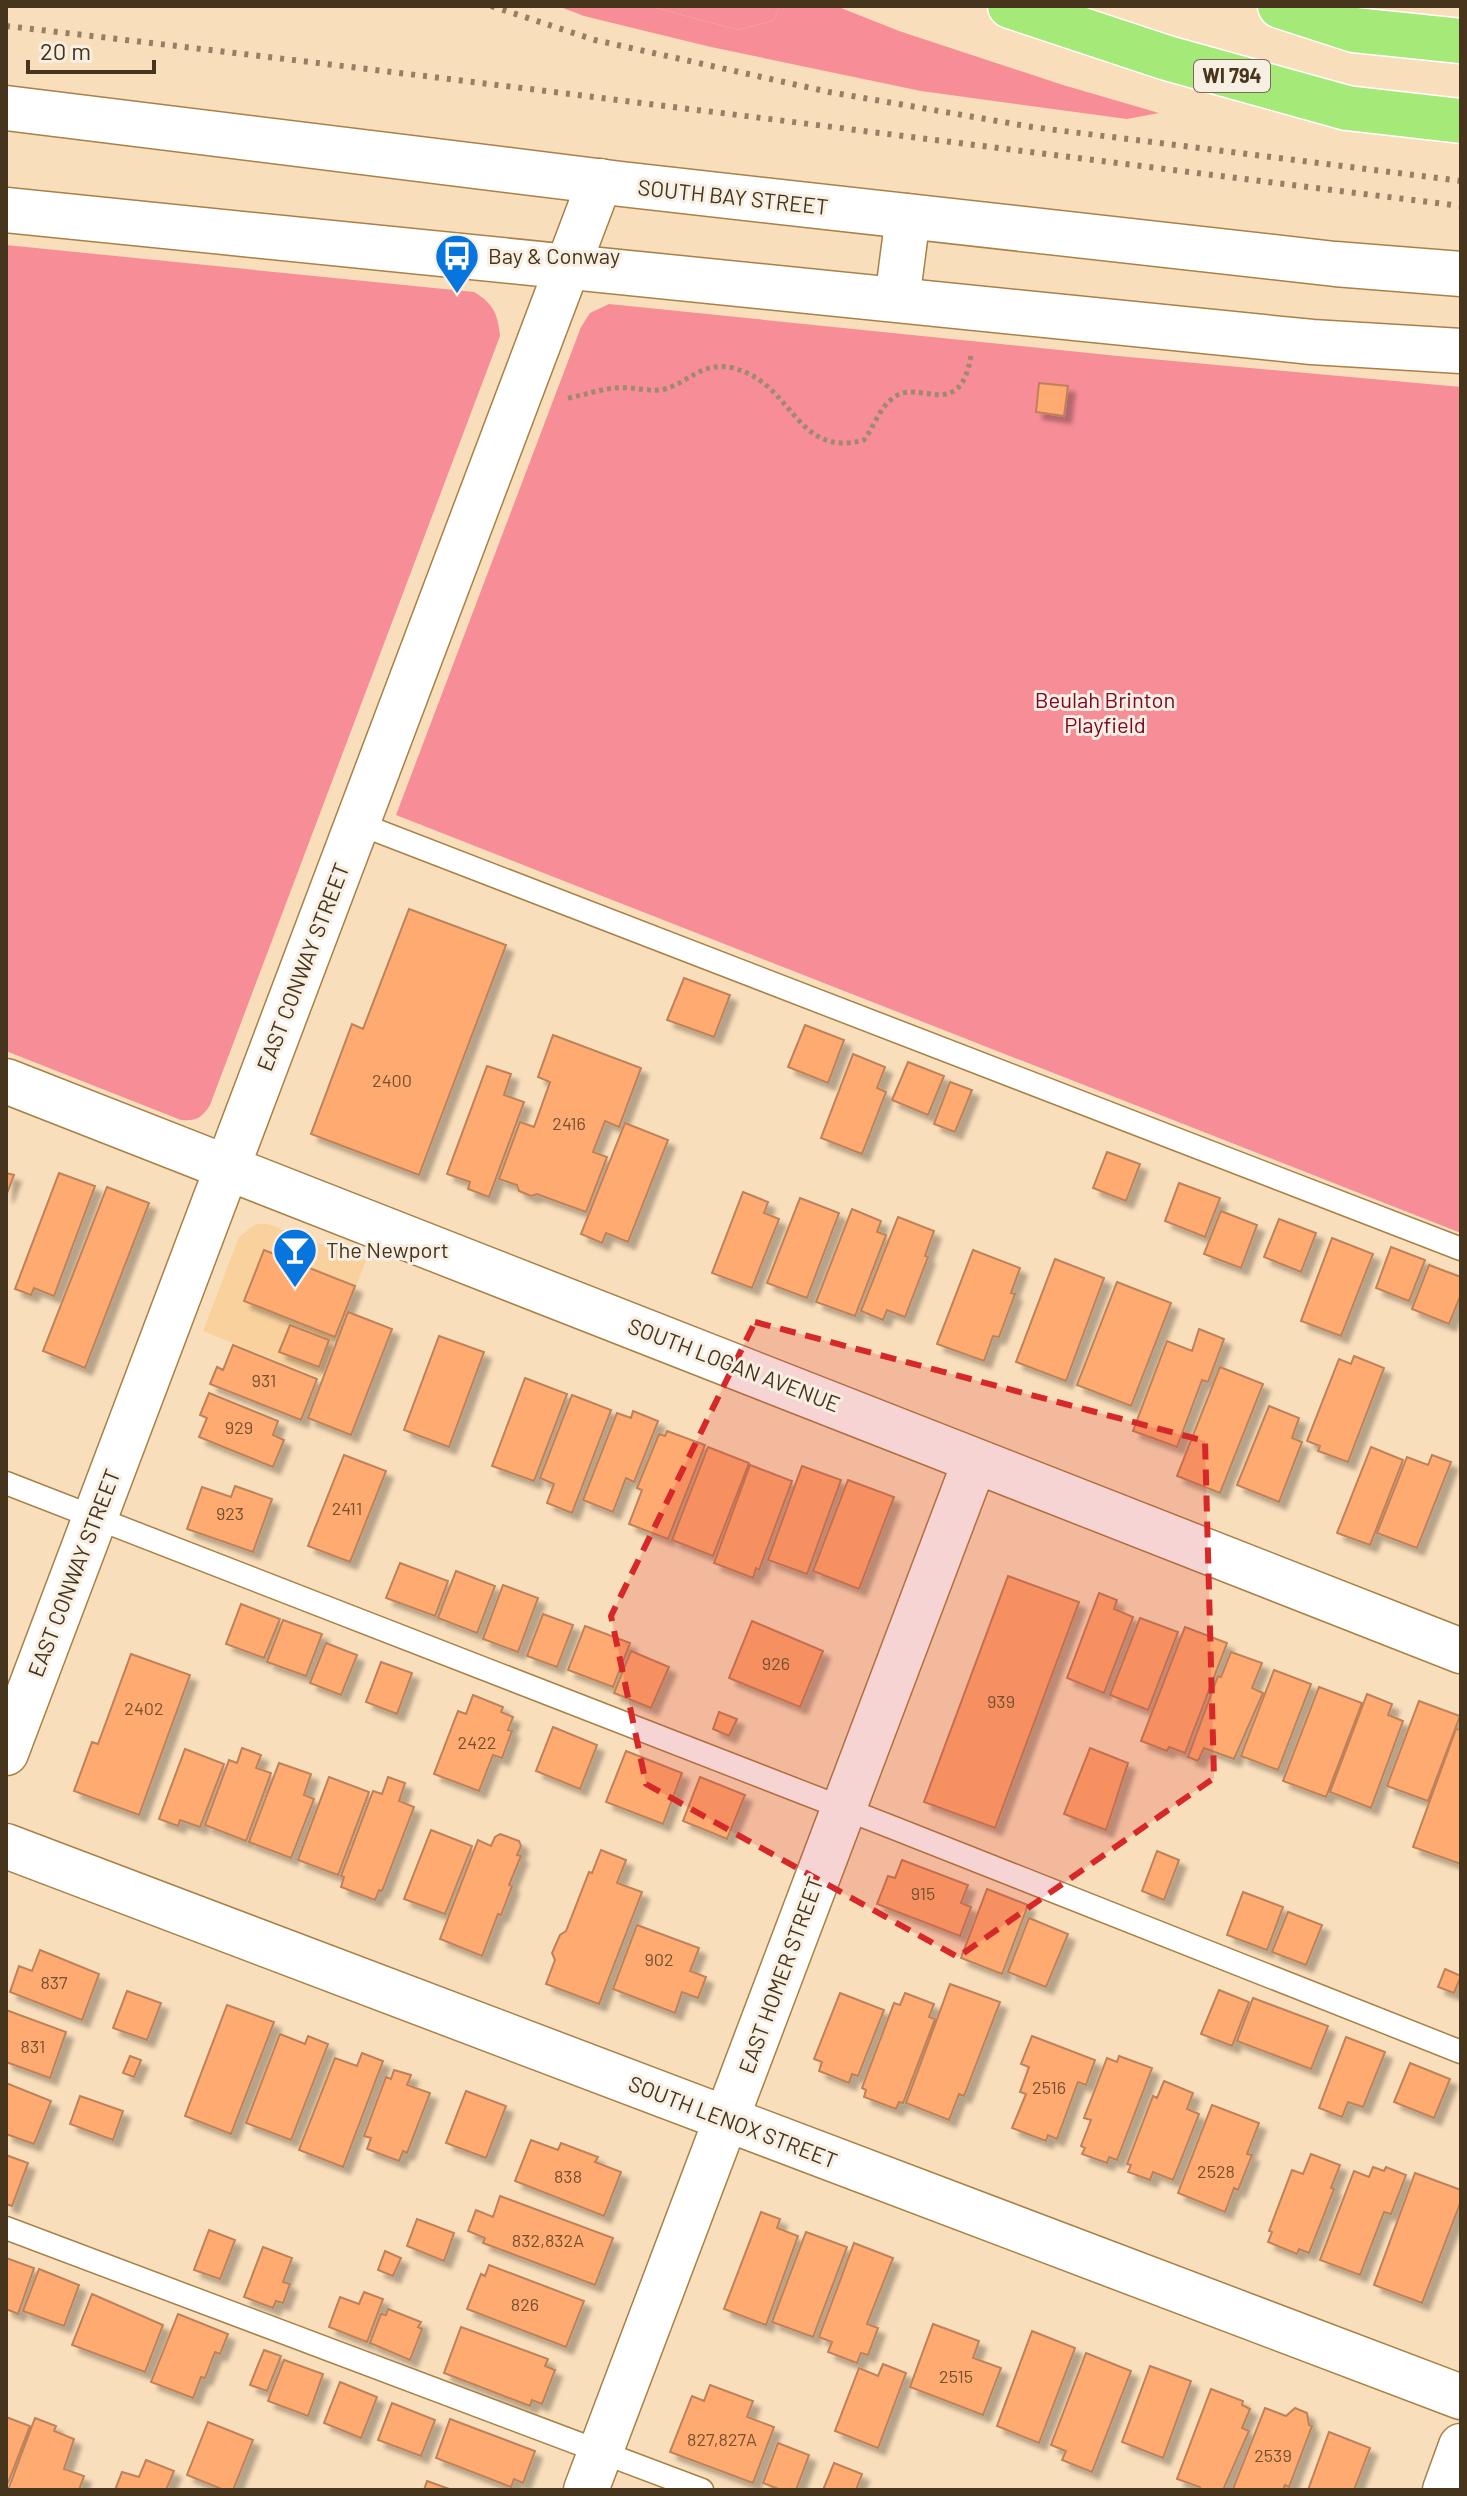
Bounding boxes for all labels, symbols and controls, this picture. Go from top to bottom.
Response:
scale bar [28,24,154,74]
text: 20 m [40,36,91,65]
road number: WI 794 [1194,60,1270,92]
street label: SOUTH BAY STREET [636,173,830,219]
bus stop icon: Bay & Conway [433,232,481,295]
place label: Bay & Conway [488,242,620,268]
park label: Beulah Brinton Playfield [1035,686,1175,737]
street label: EAST CONWAY STREET [250,859,354,1074]
house number: 2400 [372,1069,412,1091]
house number: 2416 [552,1112,586,1134]
bar icon: The Newport [271,1226,319,1289]
place label: The Newport [326,1236,449,1262]
street label: SOUTH LOGAN AVENUE [625,1312,844,1417]
house number: 931 [252,1369,276,1391]
house number: 929 [225,1416,253,1438]
street label: EAST CONWAY STREET [21,1465,125,1680]
house number: 2411 [332,1497,362,1519]
house number: 923 [216,1502,244,1524]
house number: 926 [762,1652,790,1674]
house number: 939 [987,1690,1015,1712]
house number: 2402 [124,1697,164,1719]
house number: 2422 [458,1731,496,1753]
street label: EAST HOMER STREET [732,1873,828,2077]
house number: 915 [911,1882,935,1904]
house number: 902 [644,1948,674,1970]
house number: 837 [40,1971,68,1993]
house number: 831 [21,2035,45,2057]
street label: SOUTH LENOX STREET [625,2069,841,2173]
house number: 2516 [1032,2076,1066,2098]
house number: 2528 [1197,2160,1235,2182]
house number: 838 [554,2165,582,2187]
house number: 832,832A [512,2229,584,2251]
house number: 826 [511,2293,539,2315]
house number: 2515 [939,2365,973,2387]
house number: 827,827A [687,2428,757,2450]
house number: 2539 [1254,2444,1292,2466]

